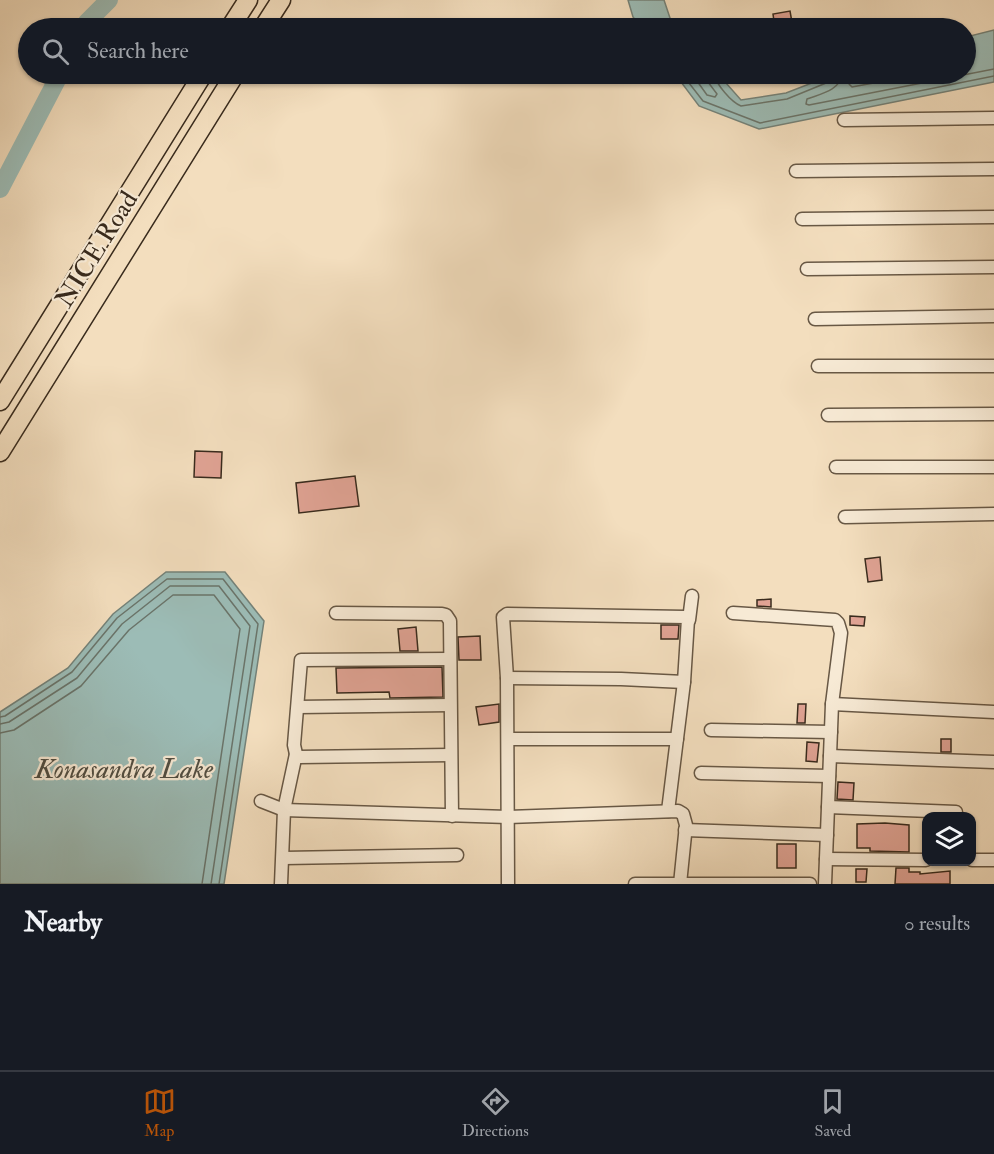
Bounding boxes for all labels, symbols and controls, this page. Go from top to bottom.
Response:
search box [18,18,976,84]
icon: search [39,35,72,68]
text: Search here [87,37,189,65]
street label: NICE Road [49,185,145,314]
water label: Konasandra Lake [33,753,214,786]
map controls [922,812,976,866]
button: layers [922,812,976,866]
text: Nearby [24,907,102,939]
text: 0 results [904,911,970,936]
tab: Map [143,1085,176,1141]
tab: Directions [462,1085,529,1141]
tab: Saved [815,1085,851,1141]

